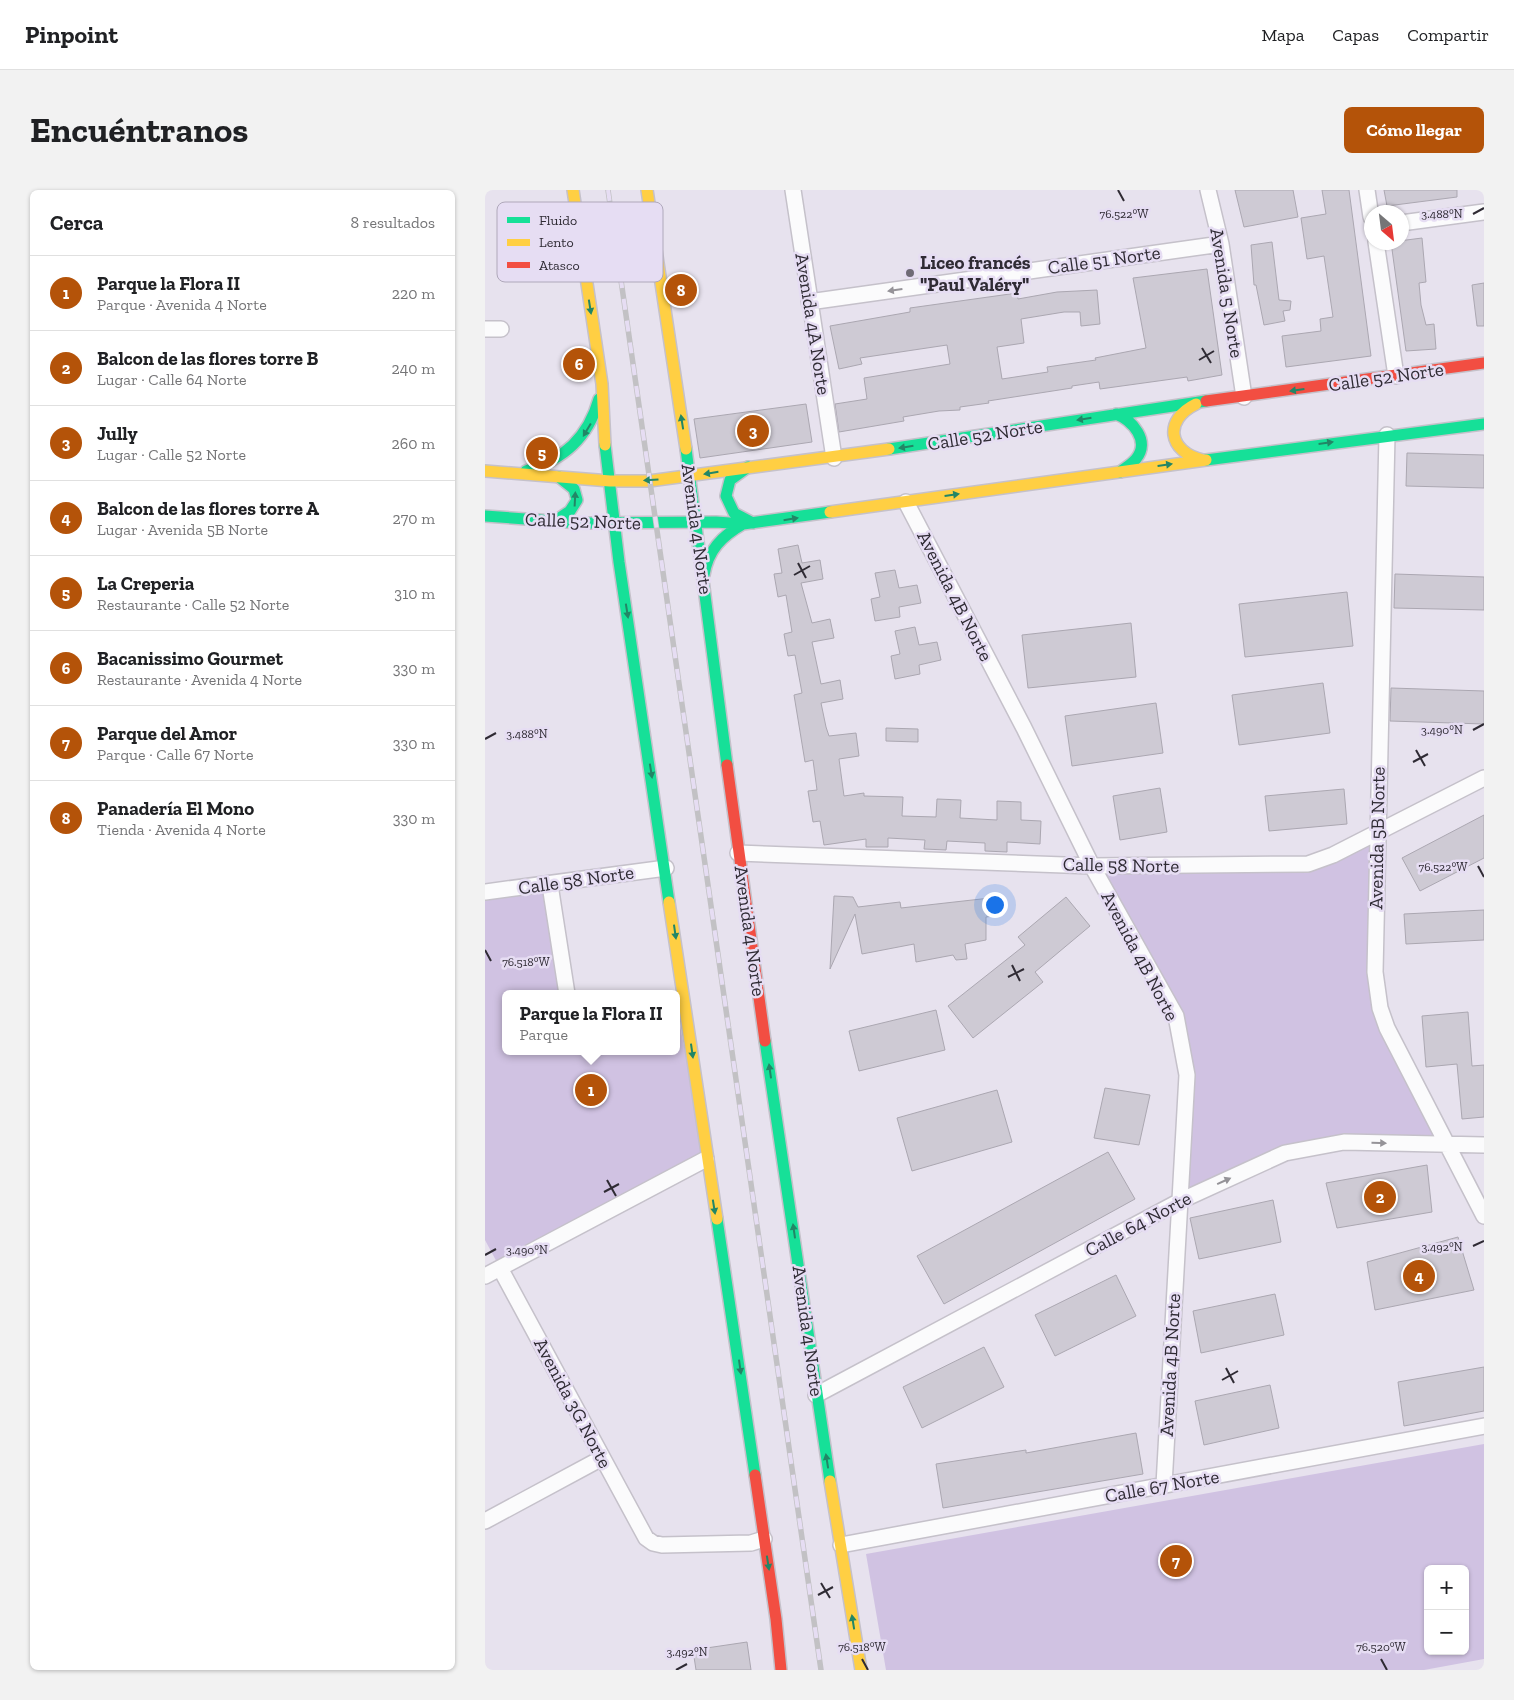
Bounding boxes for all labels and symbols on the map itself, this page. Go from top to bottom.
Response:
legend [497,202,663,282]
north arrow [1364,205,1409,250]
text: 76.522°W [1100,207,1149,221]
text: 3.488°N [1421,207,1463,221]
text: Fluido [539,212,577,229]
street label: Avenida 5 Norte [1205,226,1249,360]
text: Lento [539,234,574,251]
street label: Calle 51 Norte [1046,241,1162,279]
street label: Avenida 4A Norte [790,251,836,397]
place label: Liceo francés "Paul Valéry" [920,251,1031,296]
text: Atasco [539,257,580,274]
marker: Liceo francés "Paul Valéry" [904,267,916,279]
pin: 8 [665,271,697,309]
one-way arrow [887,286,903,294]
one-way arrow [586,300,594,316]
pin: 6 [563,345,595,383]
street label: Calle 52 Norte [1327,358,1445,396]
one-way arrow [1289,386,1305,394]
pin: 3 [737,412,769,450]
one-way arrow [678,414,686,430]
street label: Calle 52 Norte [926,415,1044,455]
one-way arrow [1076,415,1092,423]
one-way arrow [582,423,591,436]
pin: 5 [526,434,558,472]
one-way arrow [1318,439,1334,447]
one-way arrow [898,443,914,451]
one-way arrow [1157,461,1173,469]
street label: Avenida 4 Norte [676,462,718,596]
one-way arrow [702,469,718,477]
one-way arrow [642,476,658,484]
one-way arrow [572,491,580,507]
one-way arrow [944,491,960,499]
street label: Calle 52 Norte [525,507,641,535]
one-way arrow [783,515,799,523]
street label: Avenida 4B Norte [912,527,998,665]
one-way arrow [623,603,631,619]
text: 3.490°N [1421,723,1463,737]
text: 3.488°N [506,727,548,741]
one-way arrow [648,764,656,780]
street label: Avenida 5B Norte [1364,766,1390,910]
street label: Calle 58 Norte [1063,852,1179,878]
text: 76.522°W [1419,860,1468,874]
street label: Calle 58 Norte [517,861,635,899]
street label: Avenida 4 Norte [729,864,771,998]
street label: Avenida 4B Norte [1096,887,1184,1025]
your location [982,892,1008,918]
one-way arrow [671,924,679,940]
text: 76.518°W [502,955,551,969]
one-way arrow [688,1044,696,1060]
one-way arrow [766,1062,774,1078]
pin: 1 [575,1071,607,1109]
one-way arrow [1372,1139,1388,1147]
one-way arrow [1217,1177,1231,1185]
pin: 2 [1364,1178,1396,1216]
street label: Calle 64 Norte [1081,1186,1195,1262]
one-way arrow [711,1199,719,1215]
one-way arrow [790,1223,798,1239]
text: 3.492°N [1421,1240,1463,1254]
text: 3.490°N [506,1243,548,1257]
pin: 4 [1403,1257,1435,1295]
street label: Avenida 4 Norte [787,1264,829,1398]
street label: Avenida 4B Norte [1155,1293,1185,1437]
street label: Avenida 3G Norte [529,1334,617,1472]
one-way arrow [736,1360,744,1376]
one-way arrow [823,1453,831,1469]
street label: Calle 67 Norte [1103,1465,1221,1507]
pin: 7 [1160,1542,1192,1580]
one-way arrow [764,1555,772,1571]
one-way arrow [849,1614,857,1630]
text: 76.518°W [838,1640,887,1654]
text: 76.520°W [1356,1640,1407,1654]
text: 3.492°N [666,1645,708,1659]

